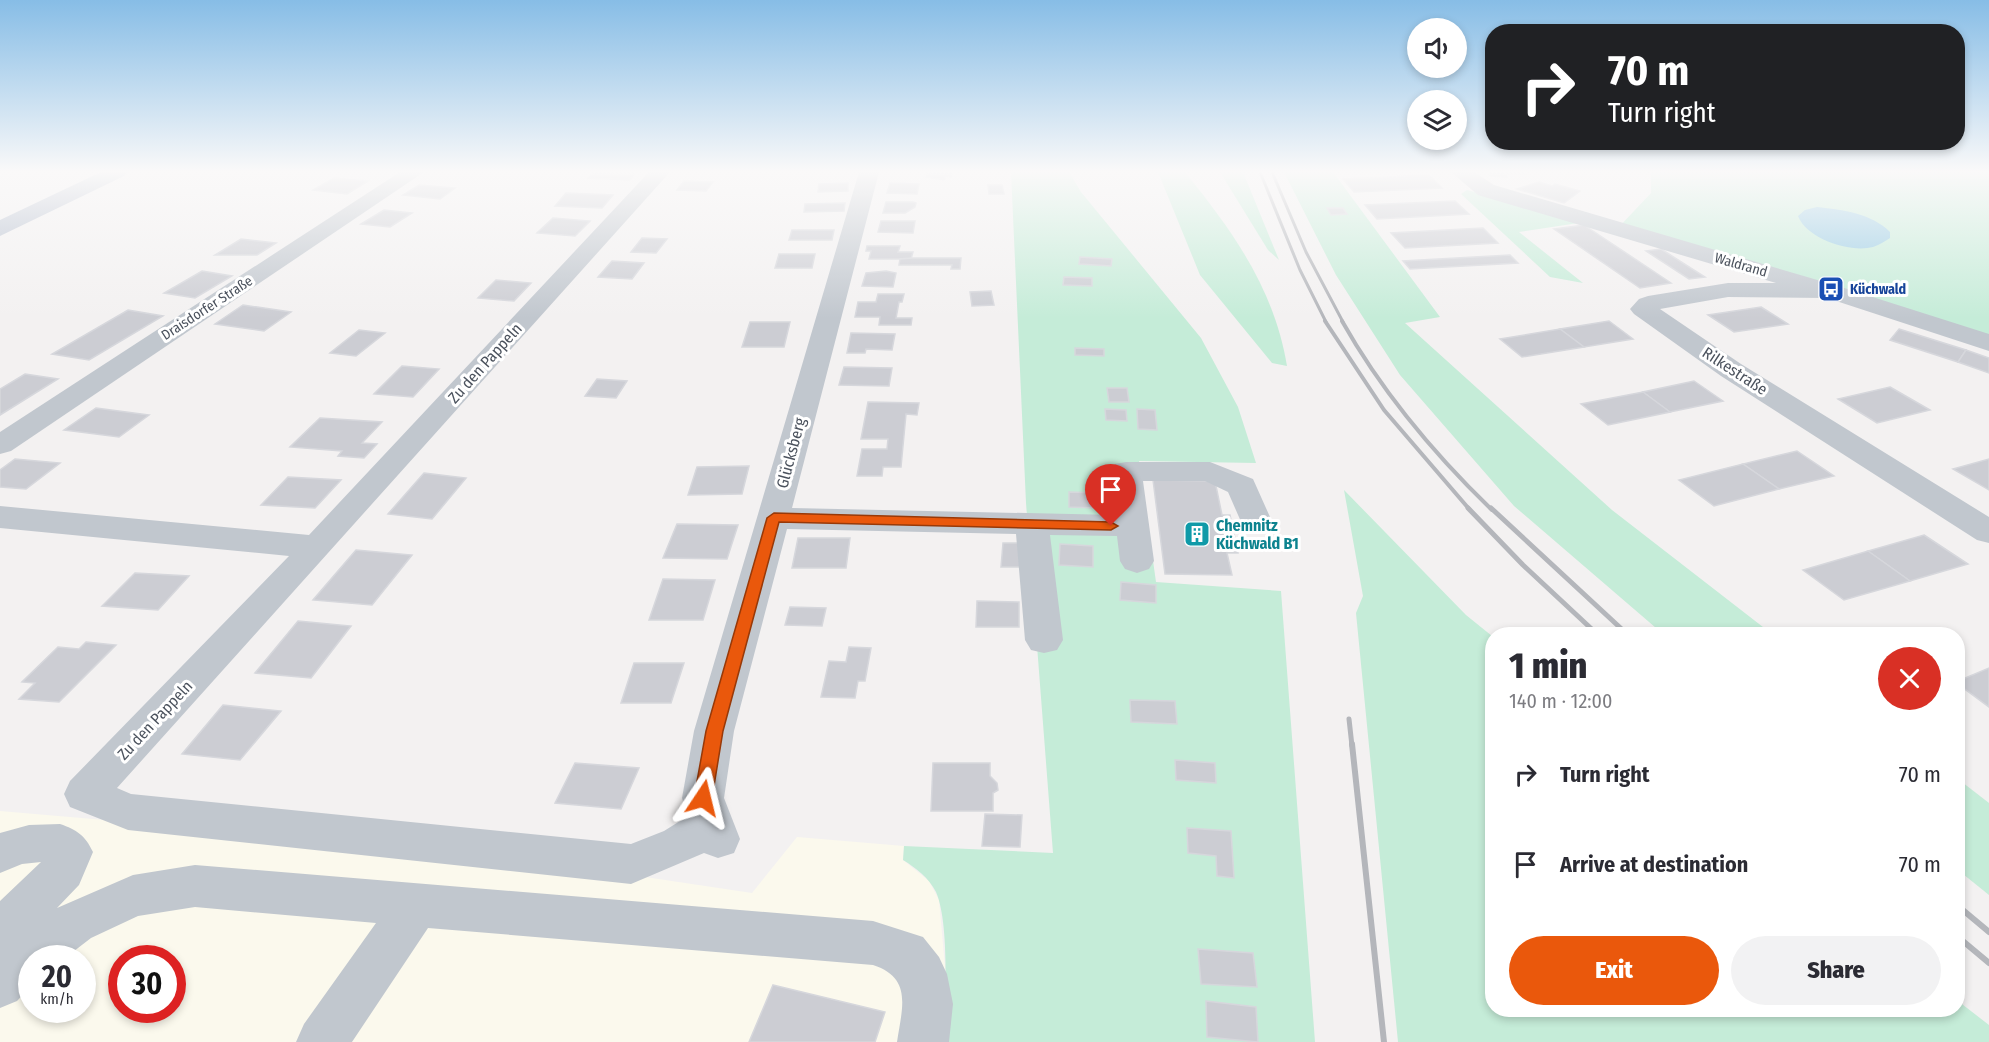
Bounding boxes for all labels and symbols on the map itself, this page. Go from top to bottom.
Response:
street label: Waldrand [1713,249,1769,281]
street label: Draisdorfer Straße [158,272,256,344]
bus stop icon: Küchwald [1816,274,1846,304]
place label: Küchwald [1850,281,1906,298]
street label: Zu den Pappeln [444,319,526,407]
street label: Rilkestraße [1699,343,1771,399]
street label: Glücksberg [772,415,810,490]
pin [1085,464,1136,526]
place label: Chemnitz Küchwald B1 [1216,516,1299,553]
building icon: Chemnitz Küchwald B1 [1182,519,1212,549]
street label: Zu den Pappeln [114,677,196,763]
position arrow [671,766,735,830]
speed limit sign: 30 [108,945,186,1023]

